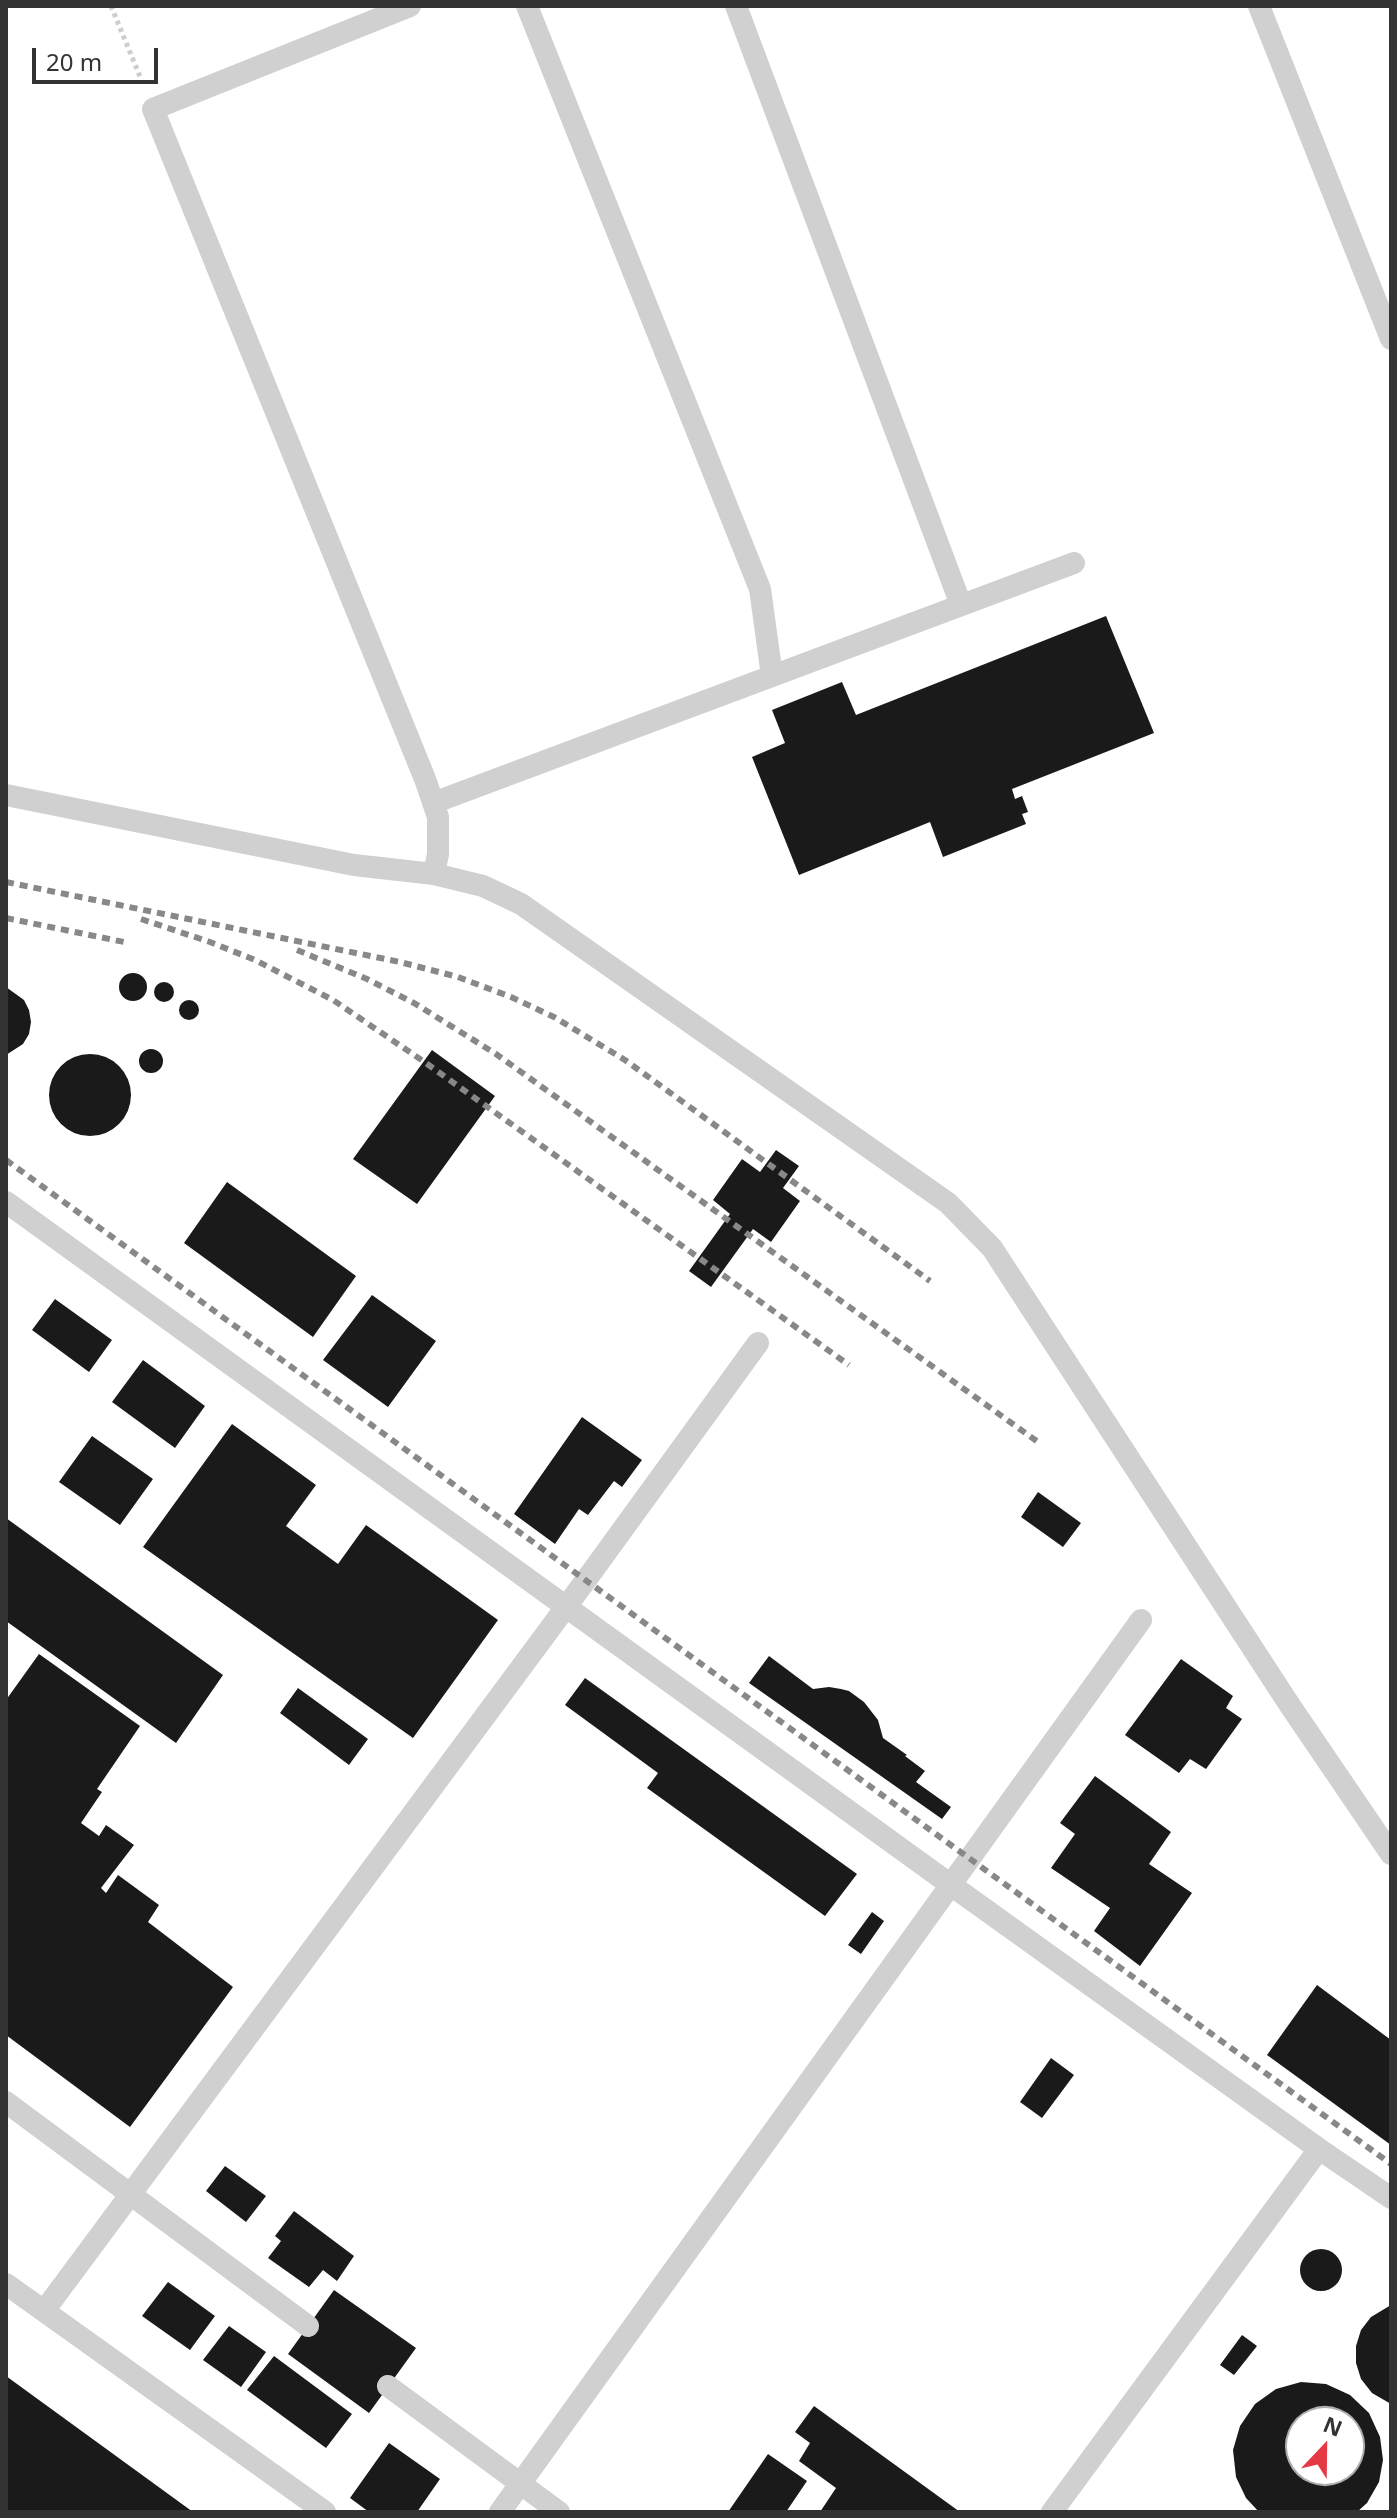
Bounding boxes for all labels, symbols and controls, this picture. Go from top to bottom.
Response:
scale bar [36,32,162,82]
text: 20 m [46,45,102,78]
north arrow [1285,2406,1365,2486]
text: N [1319,2408,1347,2443]

